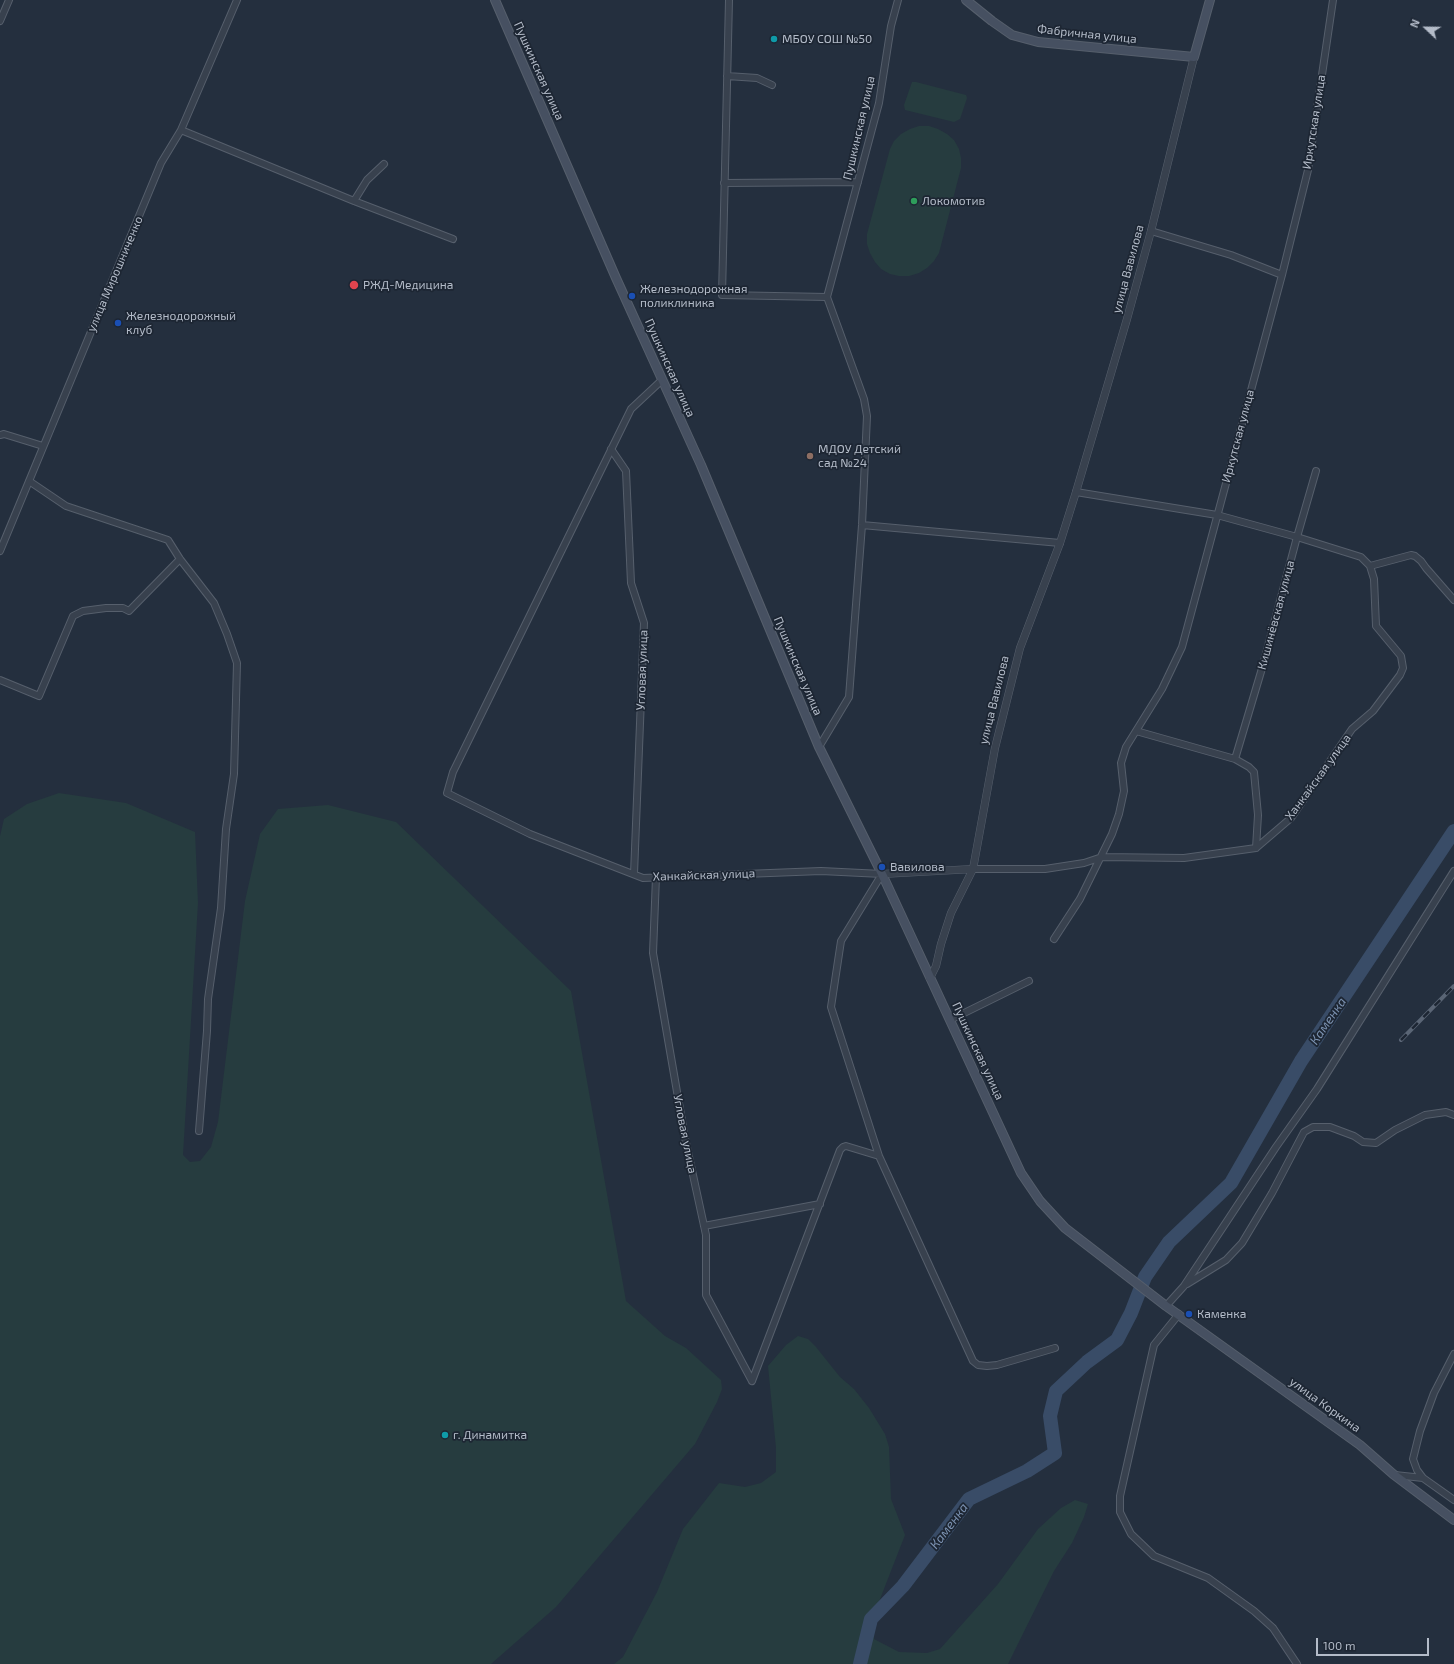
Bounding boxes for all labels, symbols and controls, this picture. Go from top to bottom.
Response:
north arrow [1406,8,1446,48]
text: N [1407,17,1422,29]
street label: Пушкинская улица [511,20,567,122]
street label: Фабричная улица [1036,22,1138,46]
place label: МБОУ СОШ №50 [782,32,872,46]
marker: МБОУ СОШ №50 [769,34,779,44]
street label: Иркутская улица [1299,74,1329,170]
street label: Пушкинская улица [840,75,878,181]
place label: Локомотив [922,194,985,208]
marker: Локомотив [909,196,919,206]
street label: улица Мирошниченко [84,214,146,334]
street label: улица Вавилова [1109,223,1147,315]
place label: РЖД-Медицина [363,278,453,292]
marker: РЖД-Медицина [348,279,360,291]
place label: Железнодорожная поликлиника [640,282,747,310]
marker: Железнодорожная поликлиника [627,291,637,301]
place label: Железнодорожный клуб [126,309,236,337]
street label: Пушкинская улица [642,317,698,419]
marker: Железнодорожный клуб [113,318,123,328]
street label: Иркутская улица [1219,388,1257,484]
place label: МДОУ Детский сад №24 [818,442,901,470]
marker: МДОУ Детский сад №24 [805,451,815,461]
street label: Кишинёвская улица [1254,559,1298,671]
street label: Пушкинская улица [771,614,825,718]
street label: Угловая улица [633,629,651,711]
street label: улица Вавилова [976,654,1012,746]
street label: Ханкайская улица [1282,731,1354,823]
place label: Вавилова [890,860,945,874]
marker: Вавилова [877,862,887,872]
street label: Ханкайская улица [652,866,756,884]
water label: Каменка [1307,994,1349,1048]
street label: Пушкинская улица [949,1000,1007,1102]
street label: Угловая улица [670,1093,700,1175]
place label: Каменка [1197,1307,1246,1321]
marker: Каменка [1184,1309,1194,1319]
street label: улица Коркина [1287,1374,1363,1436]
place label: г. Динамитка [453,1428,527,1442]
marker: г. Динамитка [440,1430,450,1440]
water label: Каменка [927,1500,971,1552]
scale bar [1318,1630,1431,1656]
text: 100 m [1323,1638,1355,1652]

